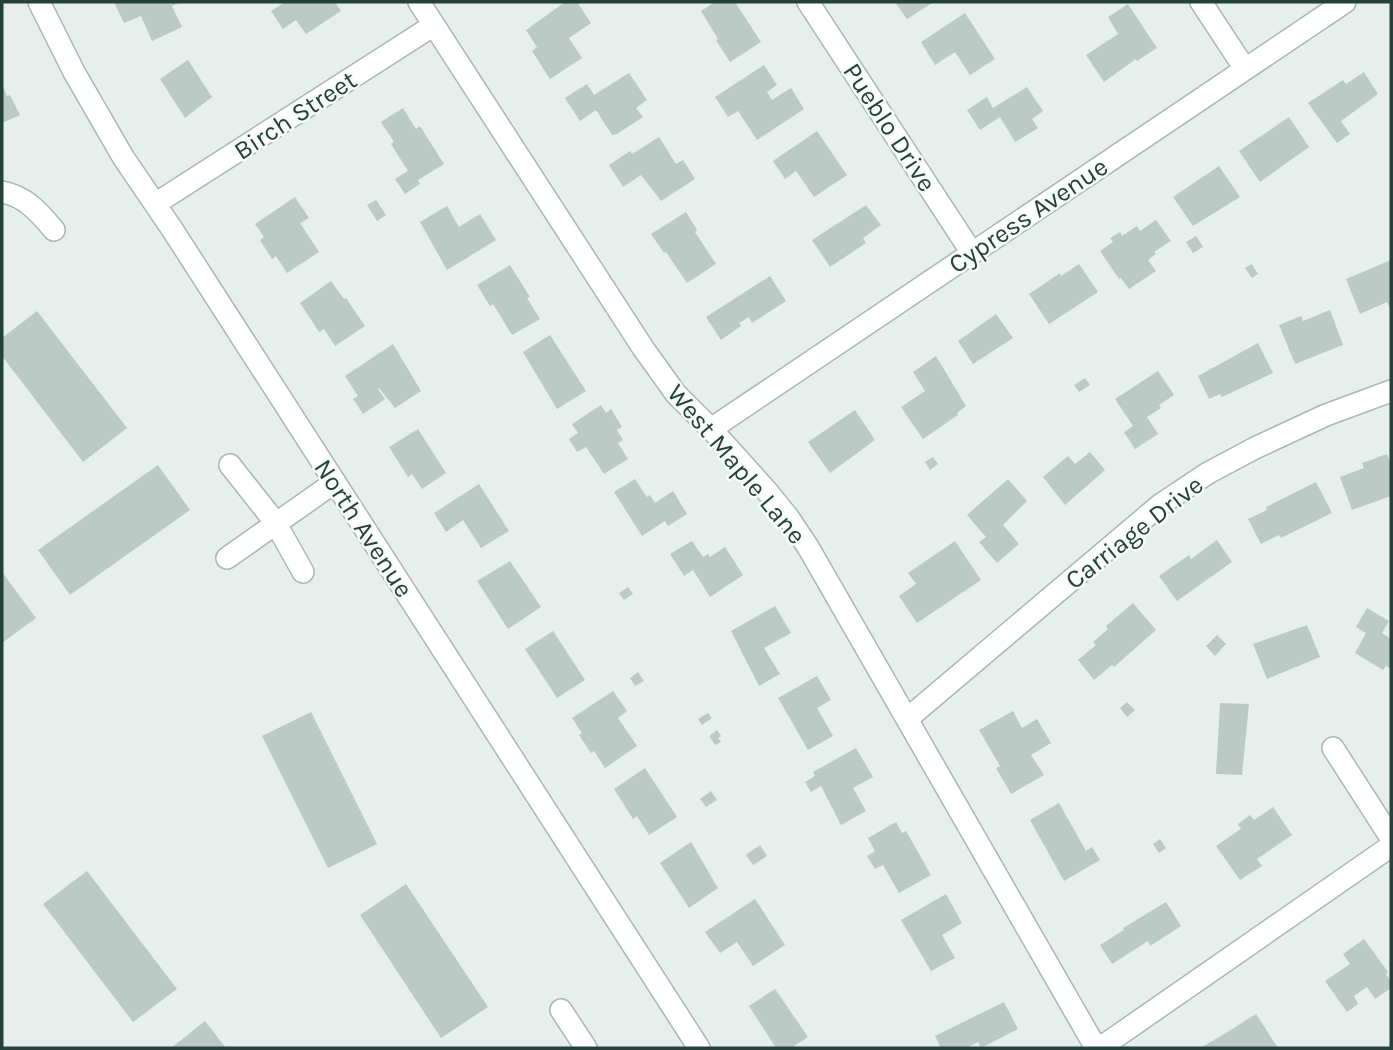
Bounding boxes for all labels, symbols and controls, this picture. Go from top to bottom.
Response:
street label: Pueblo Drive [836,57,943,197]
street label: Birch Street [228,64,363,167]
street label: Cypress Avenue [943,151,1114,280]
street label: West Maple Lane [661,378,813,551]
street label: North Avenue [307,453,420,603]
street label: Carriage Drive [1059,469,1209,596]

